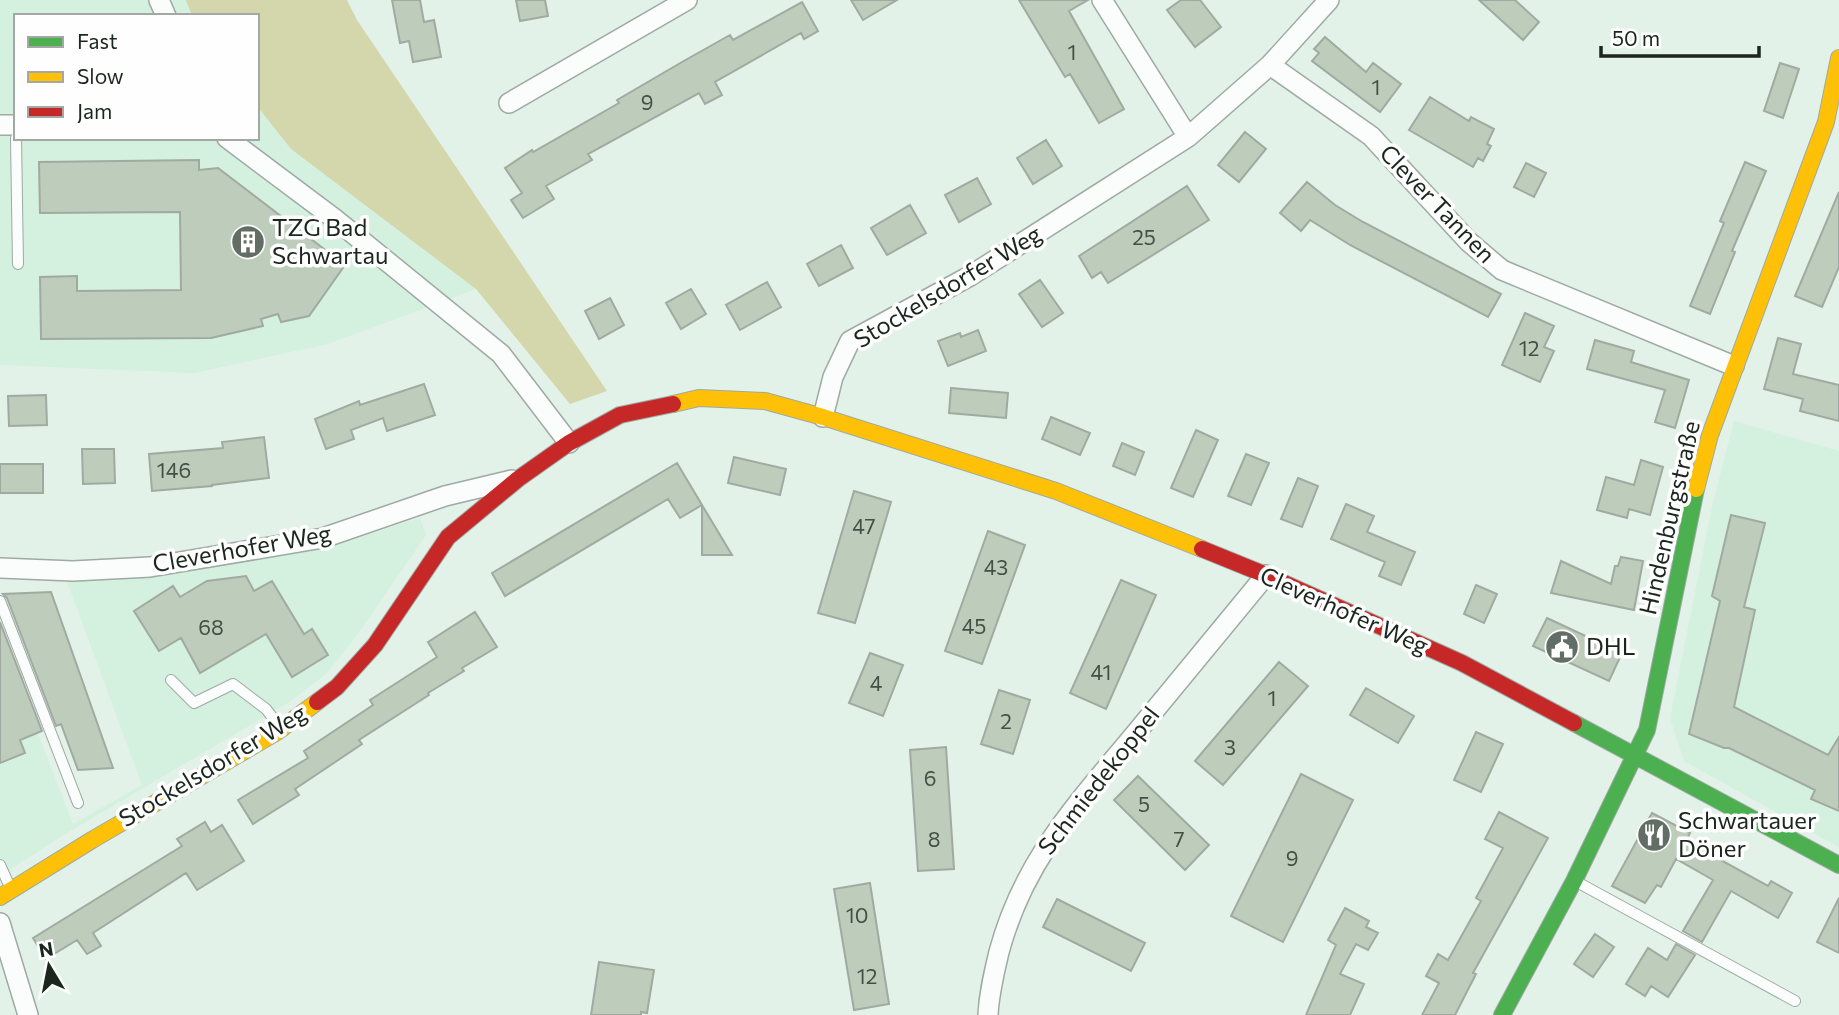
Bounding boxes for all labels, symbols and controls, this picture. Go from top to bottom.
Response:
legend [14,14,259,140]
scale bar [1601,14,1758,58]
text: 50 m [1612,25,1660,50]
text: Fast [77,28,118,53]
house number: 1 [1068,39,1076,64]
text: Slow [77,63,124,88]
house number: 1 [1372,74,1380,99]
house number: 9 [641,89,653,114]
text: Jam [77,98,112,123]
street label: Clever Tannen [1374,138,1502,268]
place label: TZG Bad Schwartau [272,212,388,269]
street label: Stockelsdorfer Weg [848,218,1046,353]
building icon: TZG Bad Schwartau [229,223,267,261]
house number: 25 [1132,224,1156,249]
house number: 12 [1519,335,1539,360]
street label: Hindenburgstraße [1632,418,1705,617]
house number: 146 [157,457,191,482]
house number: 47 [852,513,876,538]
street label: Cleverhofer Weg [150,518,333,578]
house number: 43 [984,554,1008,579]
street label: Cleverhofer Weg [1256,560,1433,660]
house number: 45 [962,613,986,638]
house number: 68 [198,614,224,639]
public building icon: DHL [1543,628,1581,666]
place label: DHL [1586,631,1635,660]
house number: 41 [1091,659,1111,684]
house number: 4 [870,670,883,695]
house number: 1 [1268,685,1276,710]
street label: Stockelsdorfer Weg [113,697,311,832]
street label: Schmiedekoppel [1031,700,1165,860]
house number: 2 [1000,708,1012,733]
house number: 3 [1224,734,1236,759]
house number: 6 [924,765,936,790]
house number: 5 [1138,791,1150,816]
place label: Schwartauer Döner [1678,805,1817,862]
restaurant icon: Schwartauer Döner [1635,816,1673,854]
house number: 8 [928,826,940,851]
house number: 7 [1173,826,1185,851]
house number: 9 [1286,845,1298,870]
house number: 10 [846,902,868,927]
north arrow [14,931,84,1001]
text: N [37,936,55,961]
house number: 12 [857,963,877,988]

